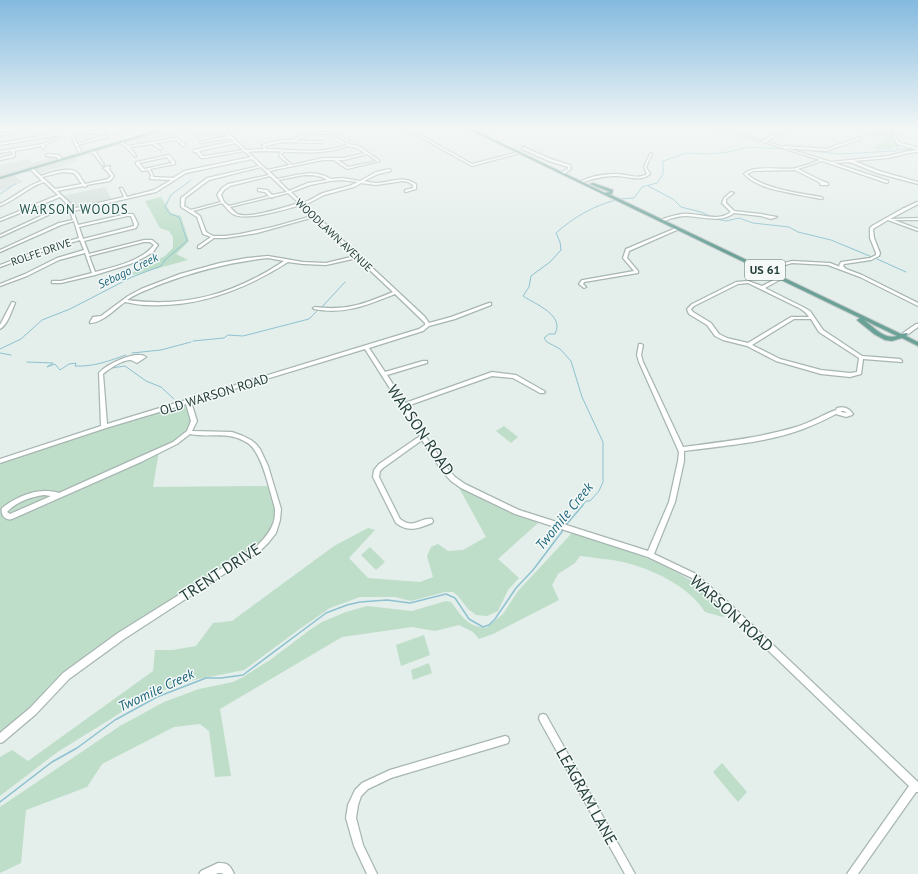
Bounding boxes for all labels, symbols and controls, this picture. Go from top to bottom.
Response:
street label: WOODLAWN AVENUE [292,196,376,275]
district label: WARSON WOODS [19,201,129,218]
street label: ROLFE DRIVE [9,235,73,269]
water label: Sebago Creek [95,249,161,292]
road number: US 61 [745,260,785,280]
street label: OLD WARSON ROAD [158,370,271,419]
street label: WARSON ROAD [383,381,459,479]
water label: Twomile Creek [531,478,597,554]
street label: TRENT DRIVE [176,538,264,606]
street label: WARSON ROAD [686,570,778,656]
water label: Twomile Creek [115,664,198,715]
street label: LEAGRAM LANE [552,744,622,848]

